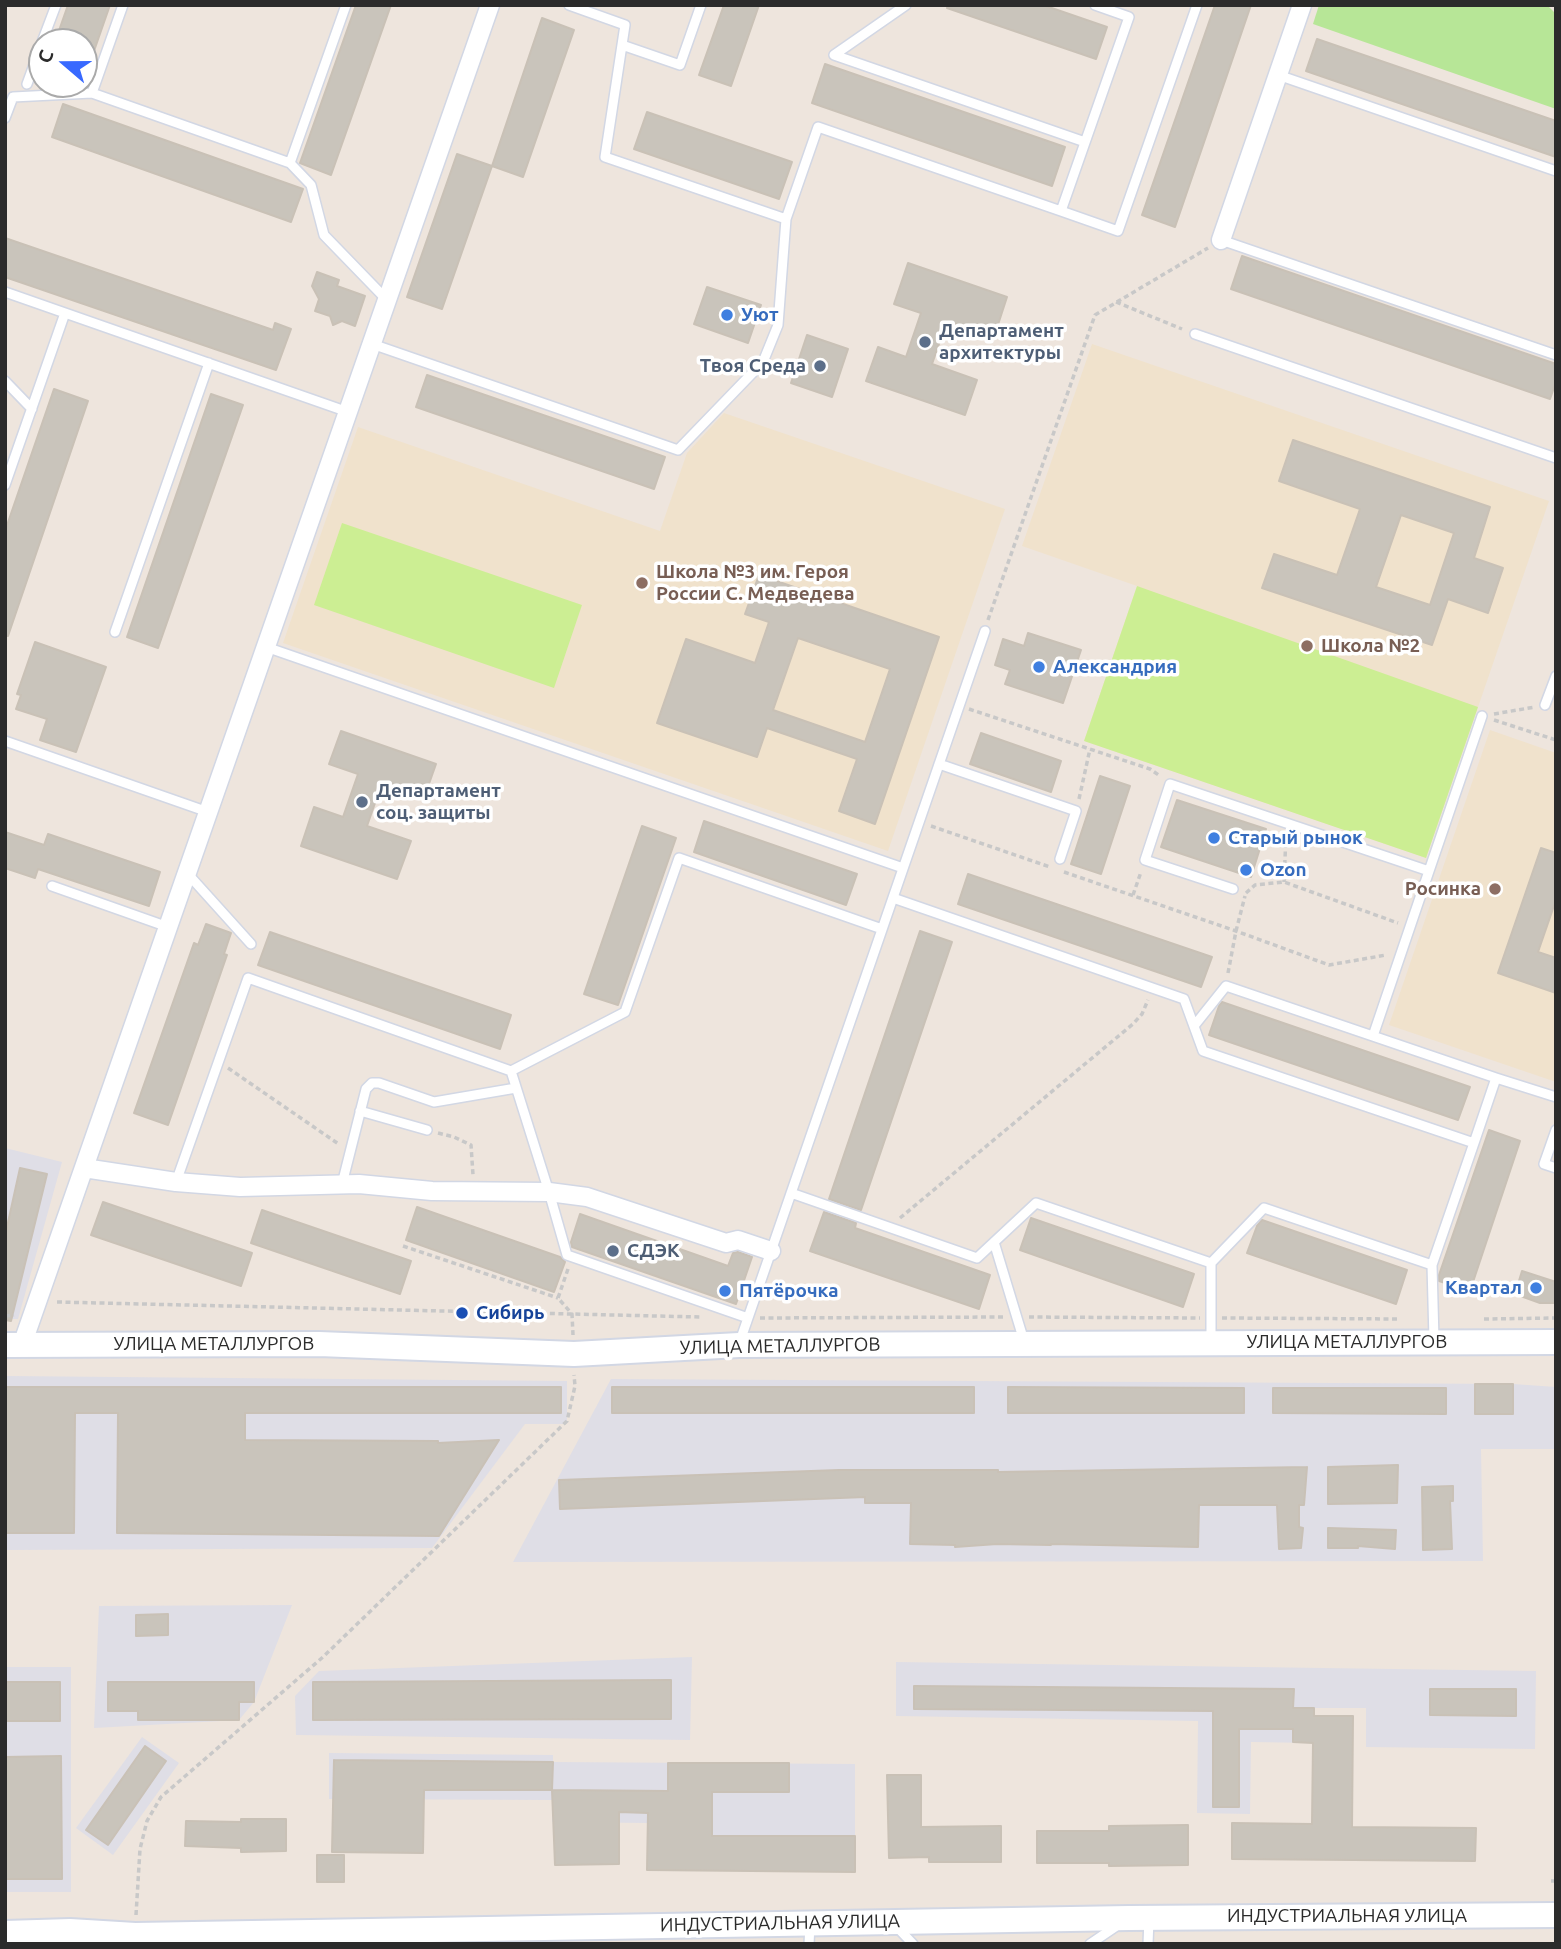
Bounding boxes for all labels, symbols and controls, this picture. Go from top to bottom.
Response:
north arrow [28,28,98,98]
text: С [33,47,58,66]
place label: Уют [741,304,779,326]
marker: Уют [719,307,735,323]
place label: Департамент архитектуры [939,320,1064,364]
marker: Департамент архитектуры [917,334,933,350]
place label: Твоя Среда [700,355,806,377]
marker: Твоя Среда [812,358,828,374]
place label: Школа №3 им. Героя России С. Медведева [656,561,855,605]
marker: Школа №3 им. Героя России С. Медведева [634,575,650,591]
place label: Школа №2 [1321,635,1420,657]
marker: Школа №2 [1299,638,1315,654]
place label: Александрия [1053,656,1177,678]
marker: Александрия [1031,659,1047,675]
place label: Департамент соц. защиты [376,780,501,824]
marker: Департамент соц. защиты [354,794,370,810]
place label: Старый рынок [1228,827,1363,849]
marker: Старый рынок [1206,830,1222,846]
place label: Ozon [1260,859,1307,881]
marker: Ozon [1238,862,1254,878]
place label: Росинка [1405,878,1481,900]
marker: Росинка [1487,881,1503,897]
place label: СДЭК [627,1240,680,1262]
marker: СДЭК [605,1243,621,1259]
place label: Квартал [1445,1277,1522,1299]
place label: Пятёрочка [739,1280,838,1302]
marker: Квартал [1528,1280,1544,1296]
marker: Пятёрочка [717,1283,733,1299]
place label: Сибирь [476,1302,545,1324]
marker: Сибирь [454,1305,470,1321]
street label: УЛИЦА МЕТАЛЛУРГОВ [1247,1331,1447,1353]
street label: УЛИЦА МЕТАЛЛУРГОВ [114,1333,314,1355]
street label: УЛИЦА МЕТАЛЛУРГОВ [679,1333,881,1359]
street label: ИНДУСТРИАЛЬНАЯ УЛИЦА [1227,1905,1467,1927]
street label: ИНДУСТРИАЛЬНАЯ УЛИЦА [660,1910,900,1936]

